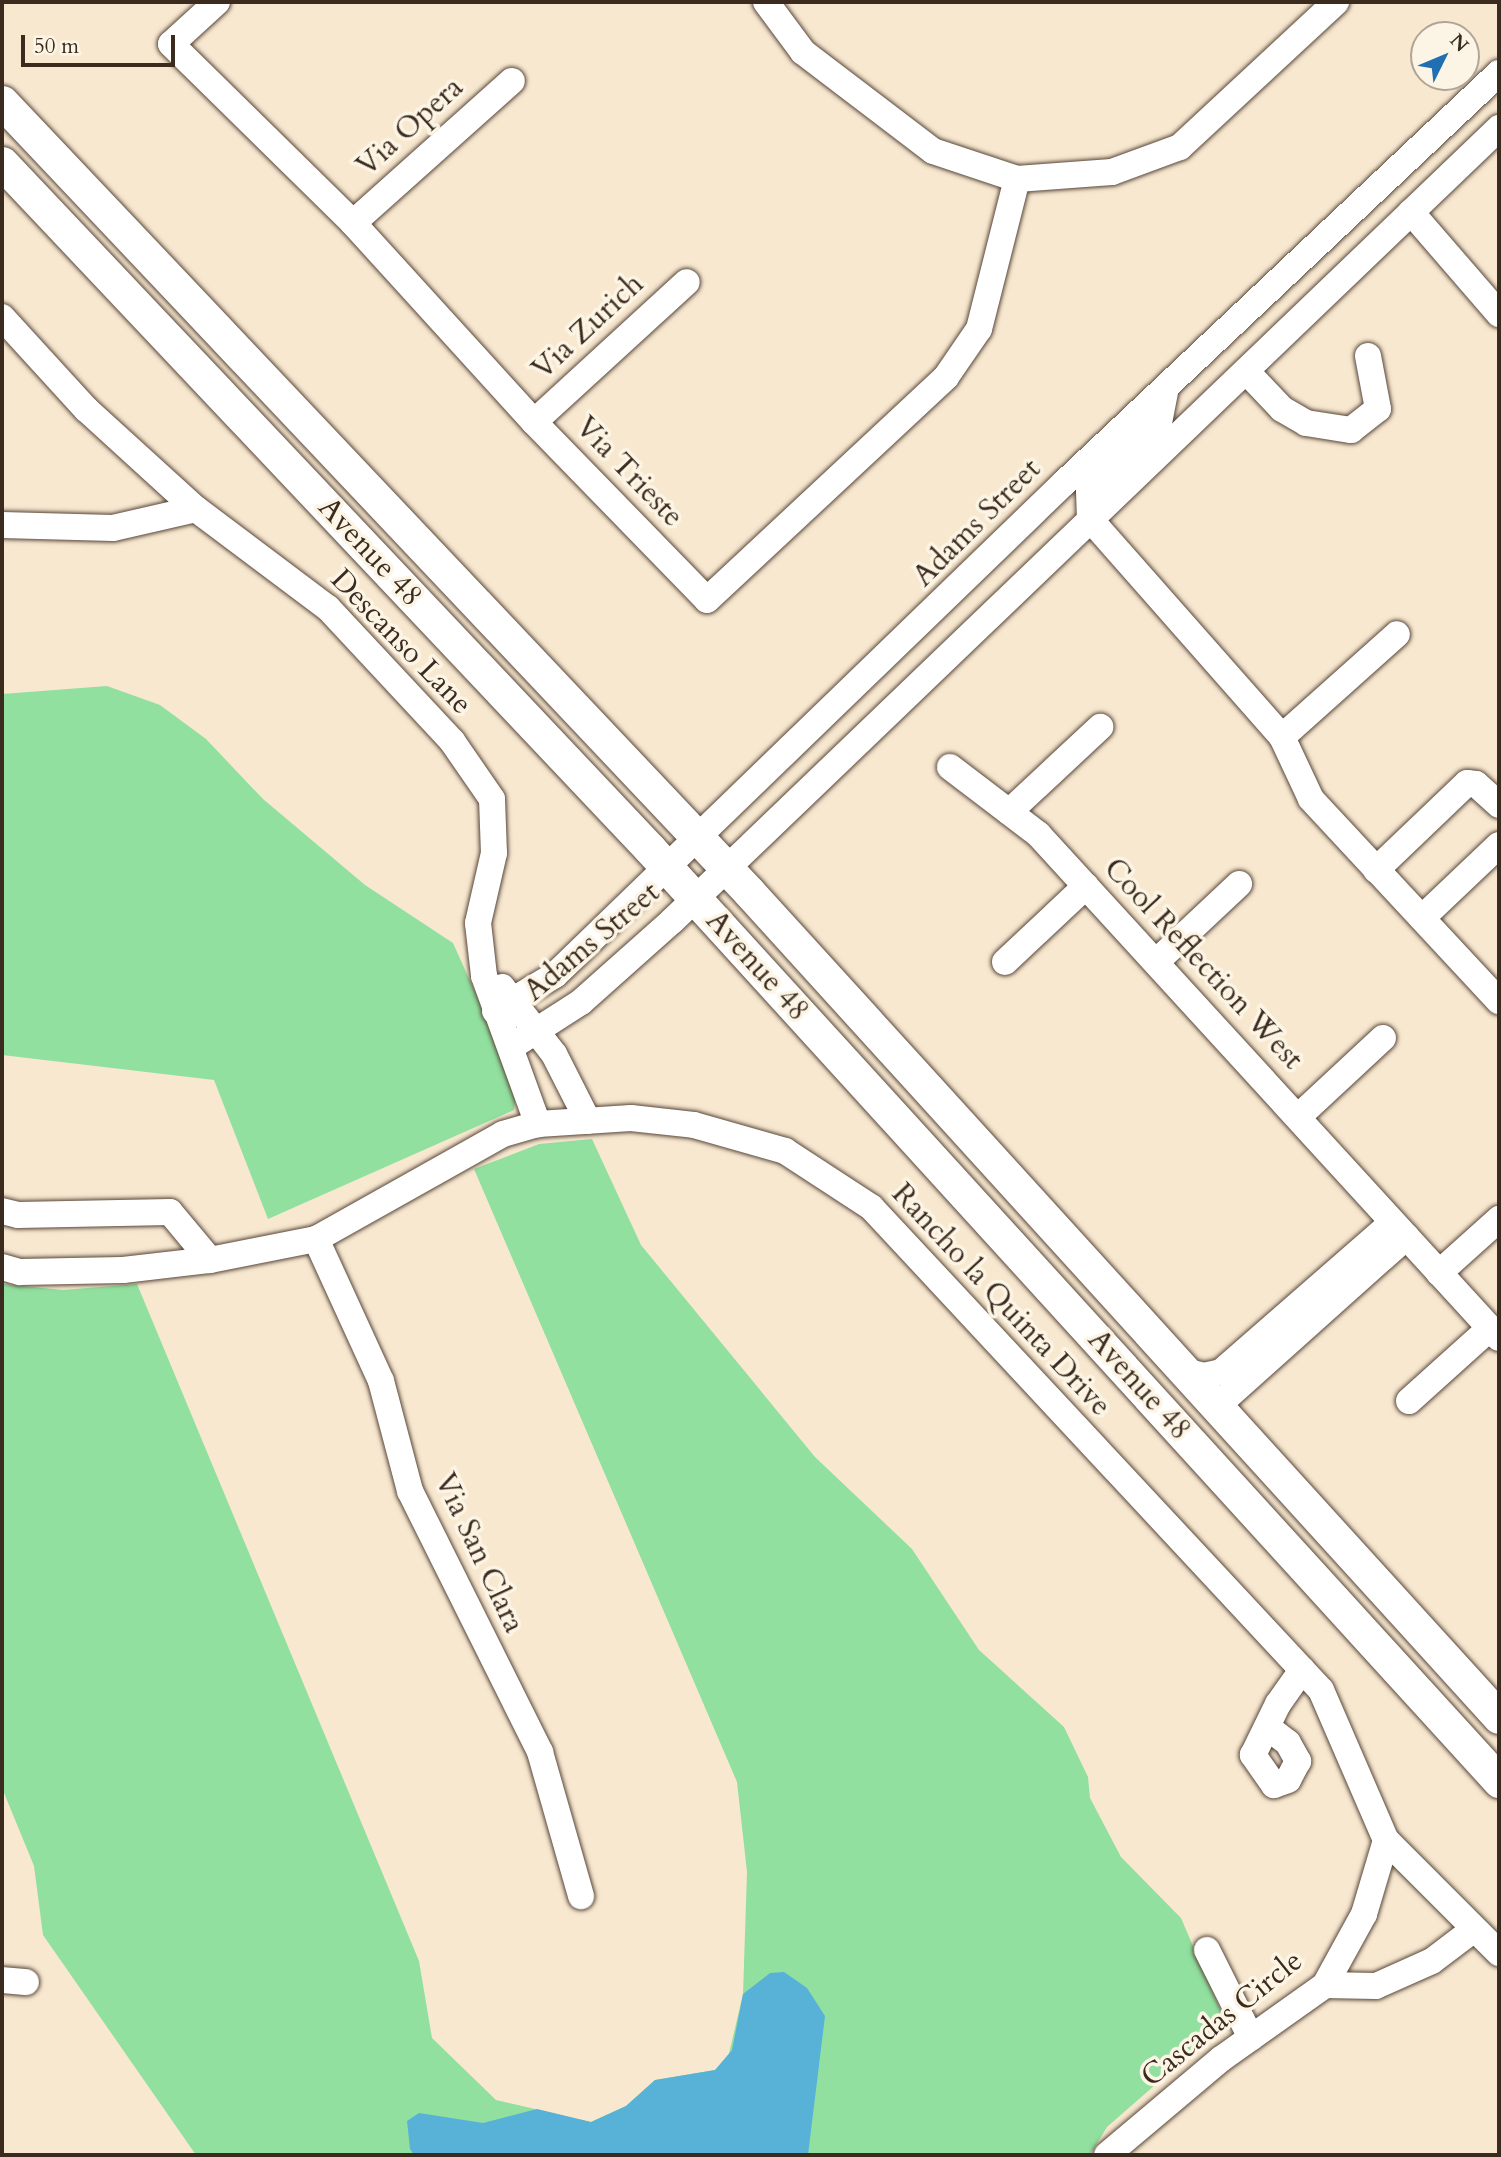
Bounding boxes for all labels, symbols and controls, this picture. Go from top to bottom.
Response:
scale bar [24,21,178,65]
north arrow [1410,21,1480,91]
text: N [1444,28,1474,58]
text: 50 m [34,32,79,61]
street label: Via Opera [349,70,471,184]
street label: Via Zurich [525,266,651,388]
street label: Via Trieste [568,409,690,535]
street label: Adams Street [906,452,1048,594]
street label: Avenue 48 [310,490,430,614]
street label: Descanso Lane [323,562,479,722]
street label: Cool Reflection West [1096,851,1310,1077]
street label: Adams Street [517,875,667,1009]
street label: Avenue 48 [698,903,816,1029]
street label: Rancho la Quinta Drive [884,1176,1118,1424]
street label: Avenue 48 [1080,1322,1198,1448]
street label: Via San Clara [426,1467,532,1639]
street label: Cascadas Circle [1134,1943,1310,2095]

